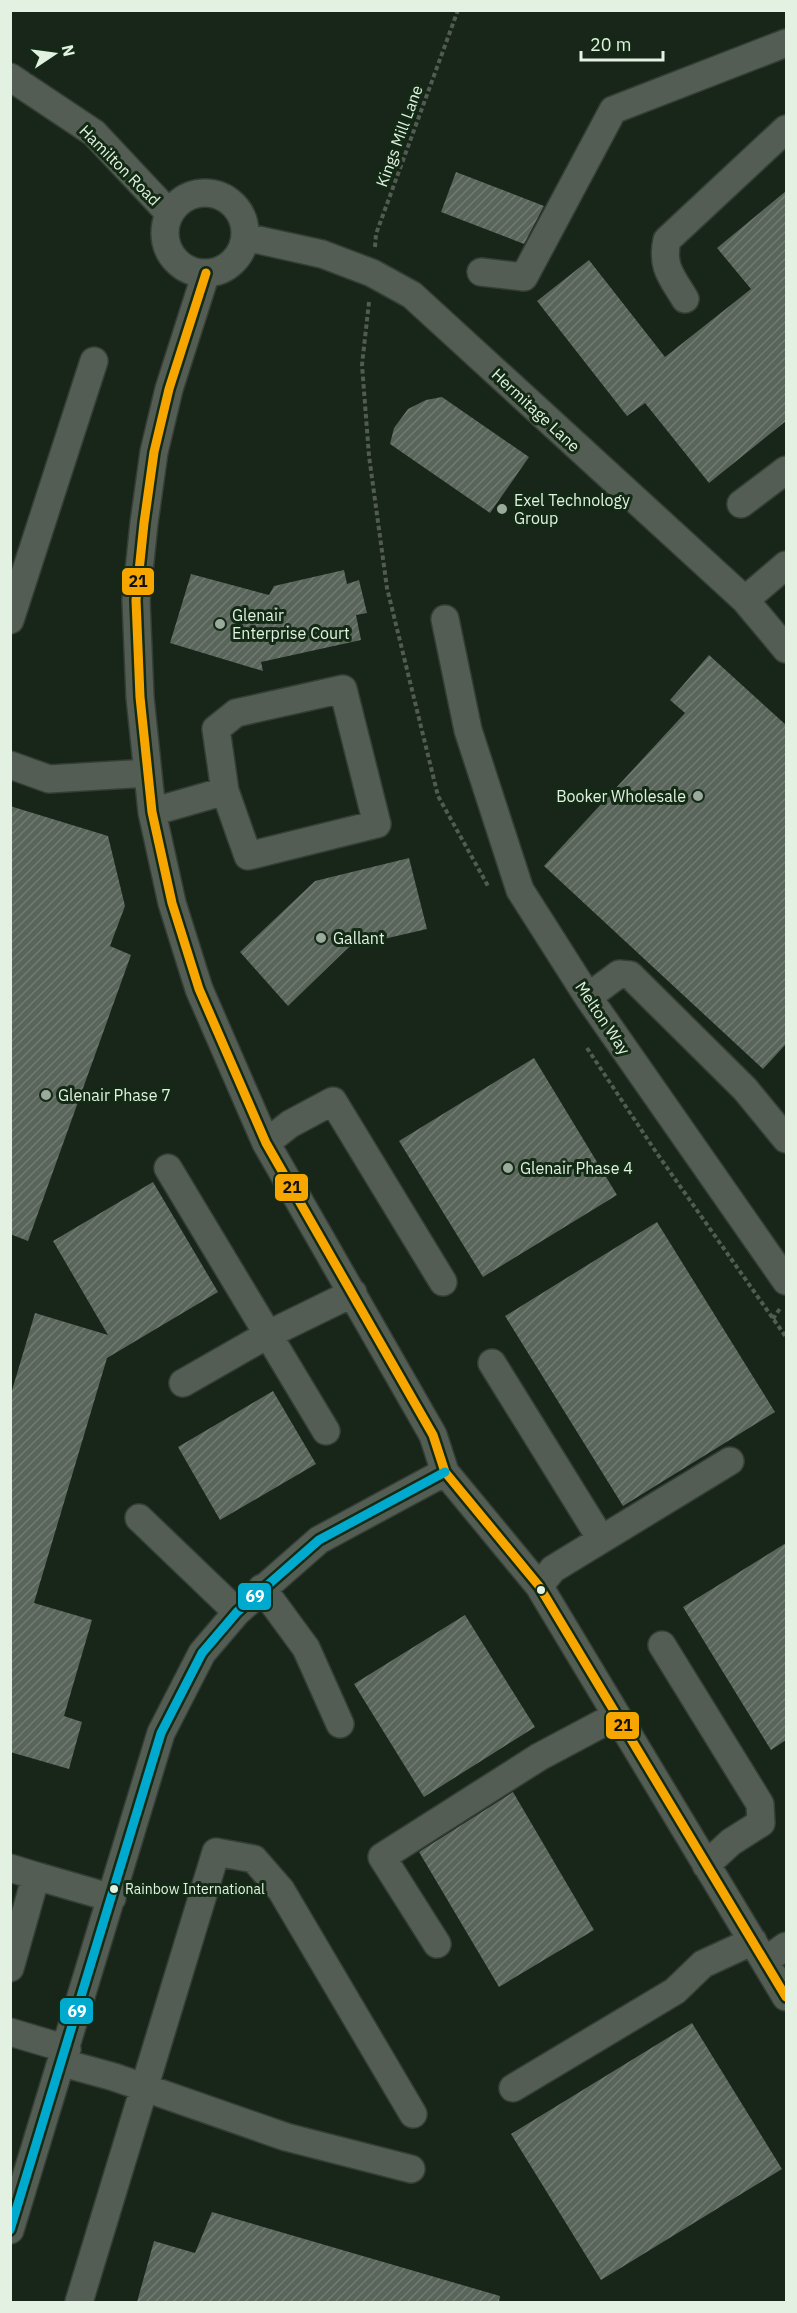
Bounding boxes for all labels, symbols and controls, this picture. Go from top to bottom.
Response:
north arrow [24,24,84,84]
scale bar [581,24,664,62]
text: 20 m [590,33,632,56]
text: N [58,43,80,59]
street label: Kings Mill Lane [371,82,427,190]
street label: Hamilton Road [75,120,165,210]
street label: Hermitage Lane [488,364,584,456]
place label: Exel Technology Group [514,490,630,528]
marker: Exel Technology Group [495,502,509,516]
line badge: 21 [121,567,155,596]
text: 21 [128,571,148,591]
place label: Glenair Enterprise Court [232,605,350,643]
marker: Glenair Enterprise Court [213,617,227,631]
place label: Booker Wholesale [556,786,686,806]
marker: Booker Wholesale [691,789,705,803]
place label: Gallant [333,928,385,948]
marker: Gallant [314,931,328,945]
street label: Melton Way [571,978,635,1058]
place label: Glenair Phase 7 [58,1085,171,1105]
marker: Glenair Phase 7 [39,1088,53,1102]
place label: Glenair Phase 4 [520,1158,633,1178]
marker: Glenair Phase 4 [501,1161,515,1175]
line badge: 21 [274,1173,309,1202]
text: 21 [282,1177,302,1197]
line badge: 69 [237,1582,272,1611]
unlabelled marker [535,1584,547,1596]
text: 69 [245,1586,265,1606]
line badge: 21 [605,1711,640,1740]
text: 21 [613,1715,633,1735]
place label: Rainbow International [125,1880,265,1898]
marker: Rainbow International [108,1883,120,1895]
line badge: 69 [59,1997,94,2025]
text: 69 [67,2001,87,2021]

